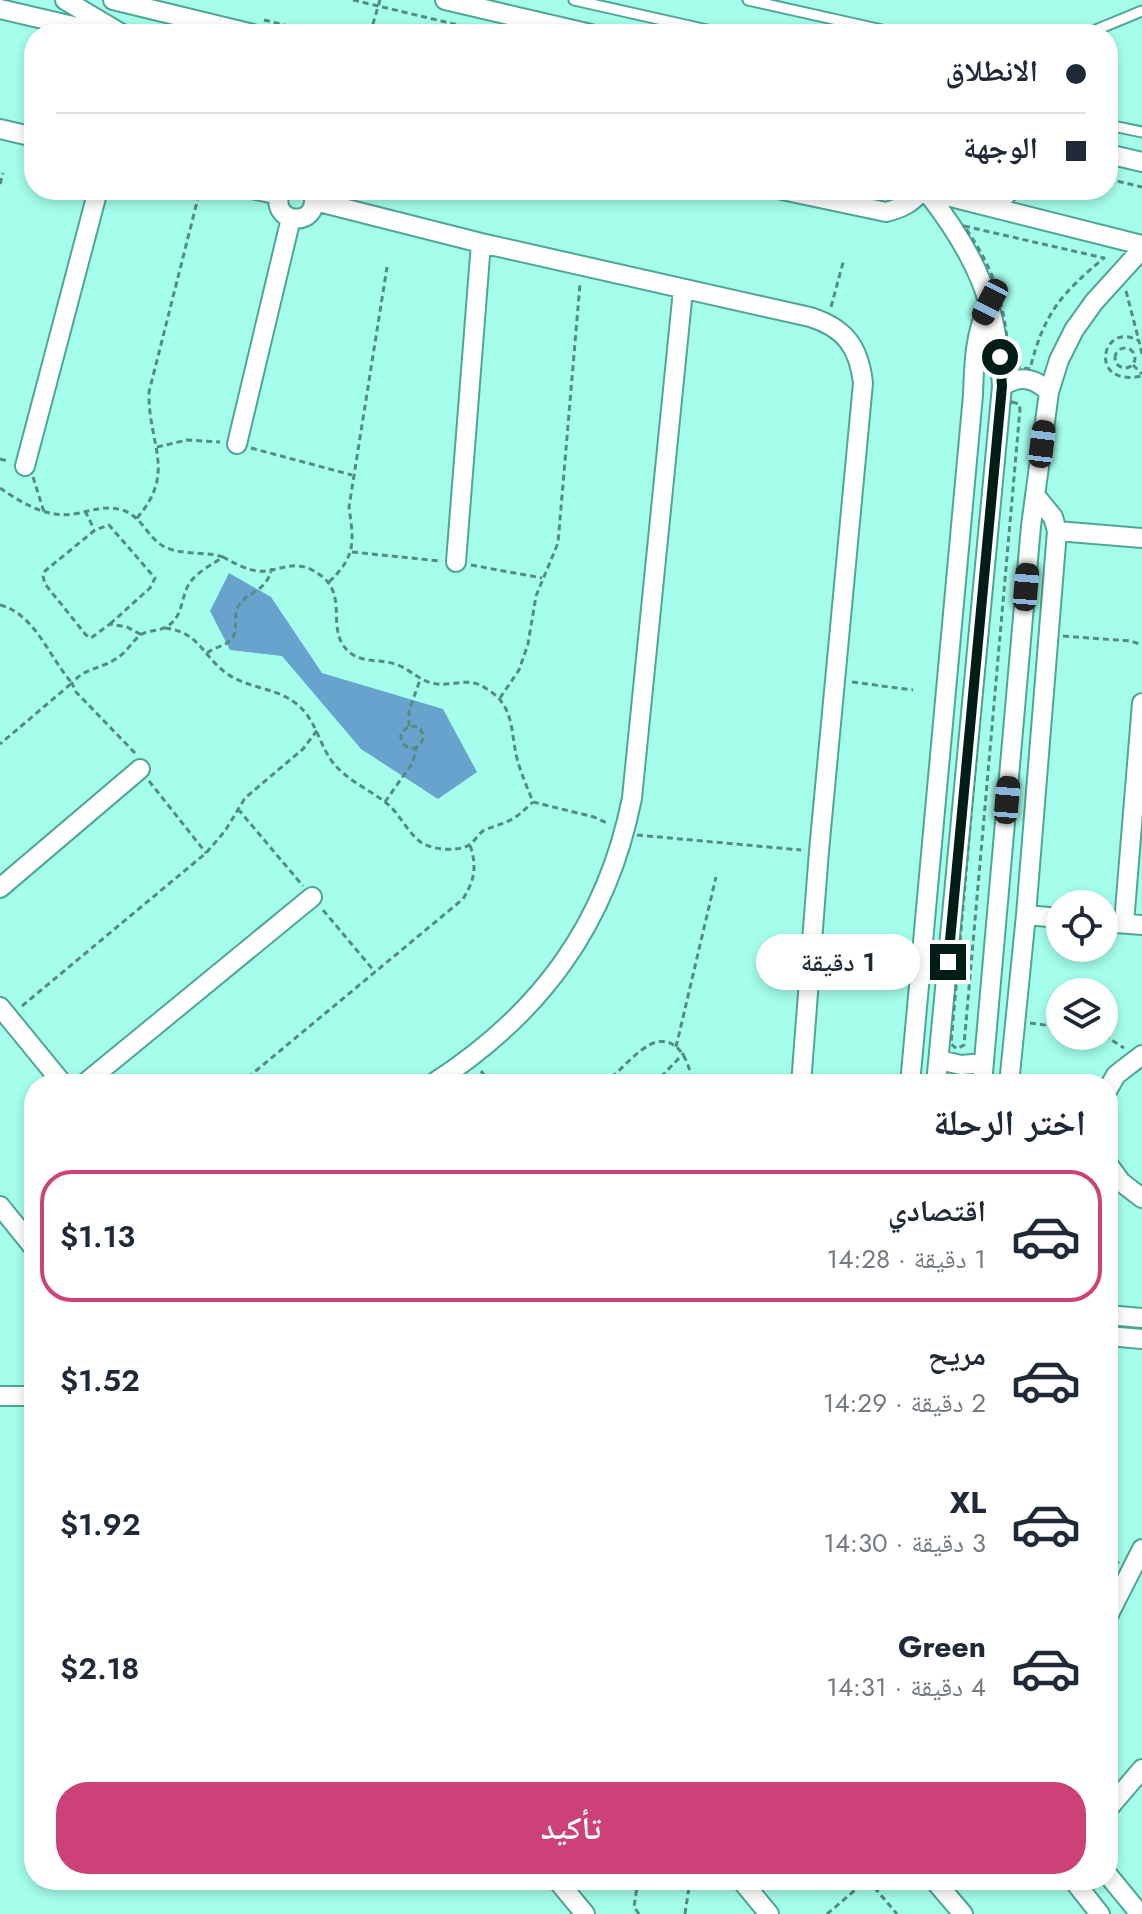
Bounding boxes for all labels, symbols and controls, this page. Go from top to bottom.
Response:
text: الانطلاق [945,49,1038,92]
text: الوجهة [963,126,1038,169]
car [968,275,1012,329]
route start [982,339,1018,375]
car [1027,419,1057,469]
car [1012,562,1040,612]
car [993,775,1021,825]
map controls [1046,890,1118,1050]
button: locate [1046,890,1118,962]
callout: 1 دقيقة [756,934,920,990]
text: 1 دقيقة [801,943,875,981]
route end [930,944,966,980]
button: layers [1046,978,1118,1050]
text: اختر الرحلة [933,1096,1086,1148]
text: اقتصادي [888,1189,986,1232]
icon: car [1010,1200,1082,1272]
text: $1.13 [60,1215,135,1258]
text: 1 دقيقة · 14:28 [827,1240,986,1278]
text: مريح [928,1333,986,1376]
icon: car [1010,1344,1082,1416]
text: $1.52 [60,1359,140,1402]
text: 2 دقيقة · 14:29 [823,1384,986,1422]
text: XL [950,1481,986,1524]
icon: car [1010,1488,1082,1560]
text: $1.92 [60,1503,141,1546]
text: 3 دقيقة · 14:30 [823,1524,986,1562]
text: Green [898,1625,986,1668]
icon: car [1010,1632,1082,1704]
text: $2.18 [60,1647,139,1690]
text: 4 دقيقة · 14:31 [826,1668,986,1706]
button: تأكيد [56,1782,1086,1874]

